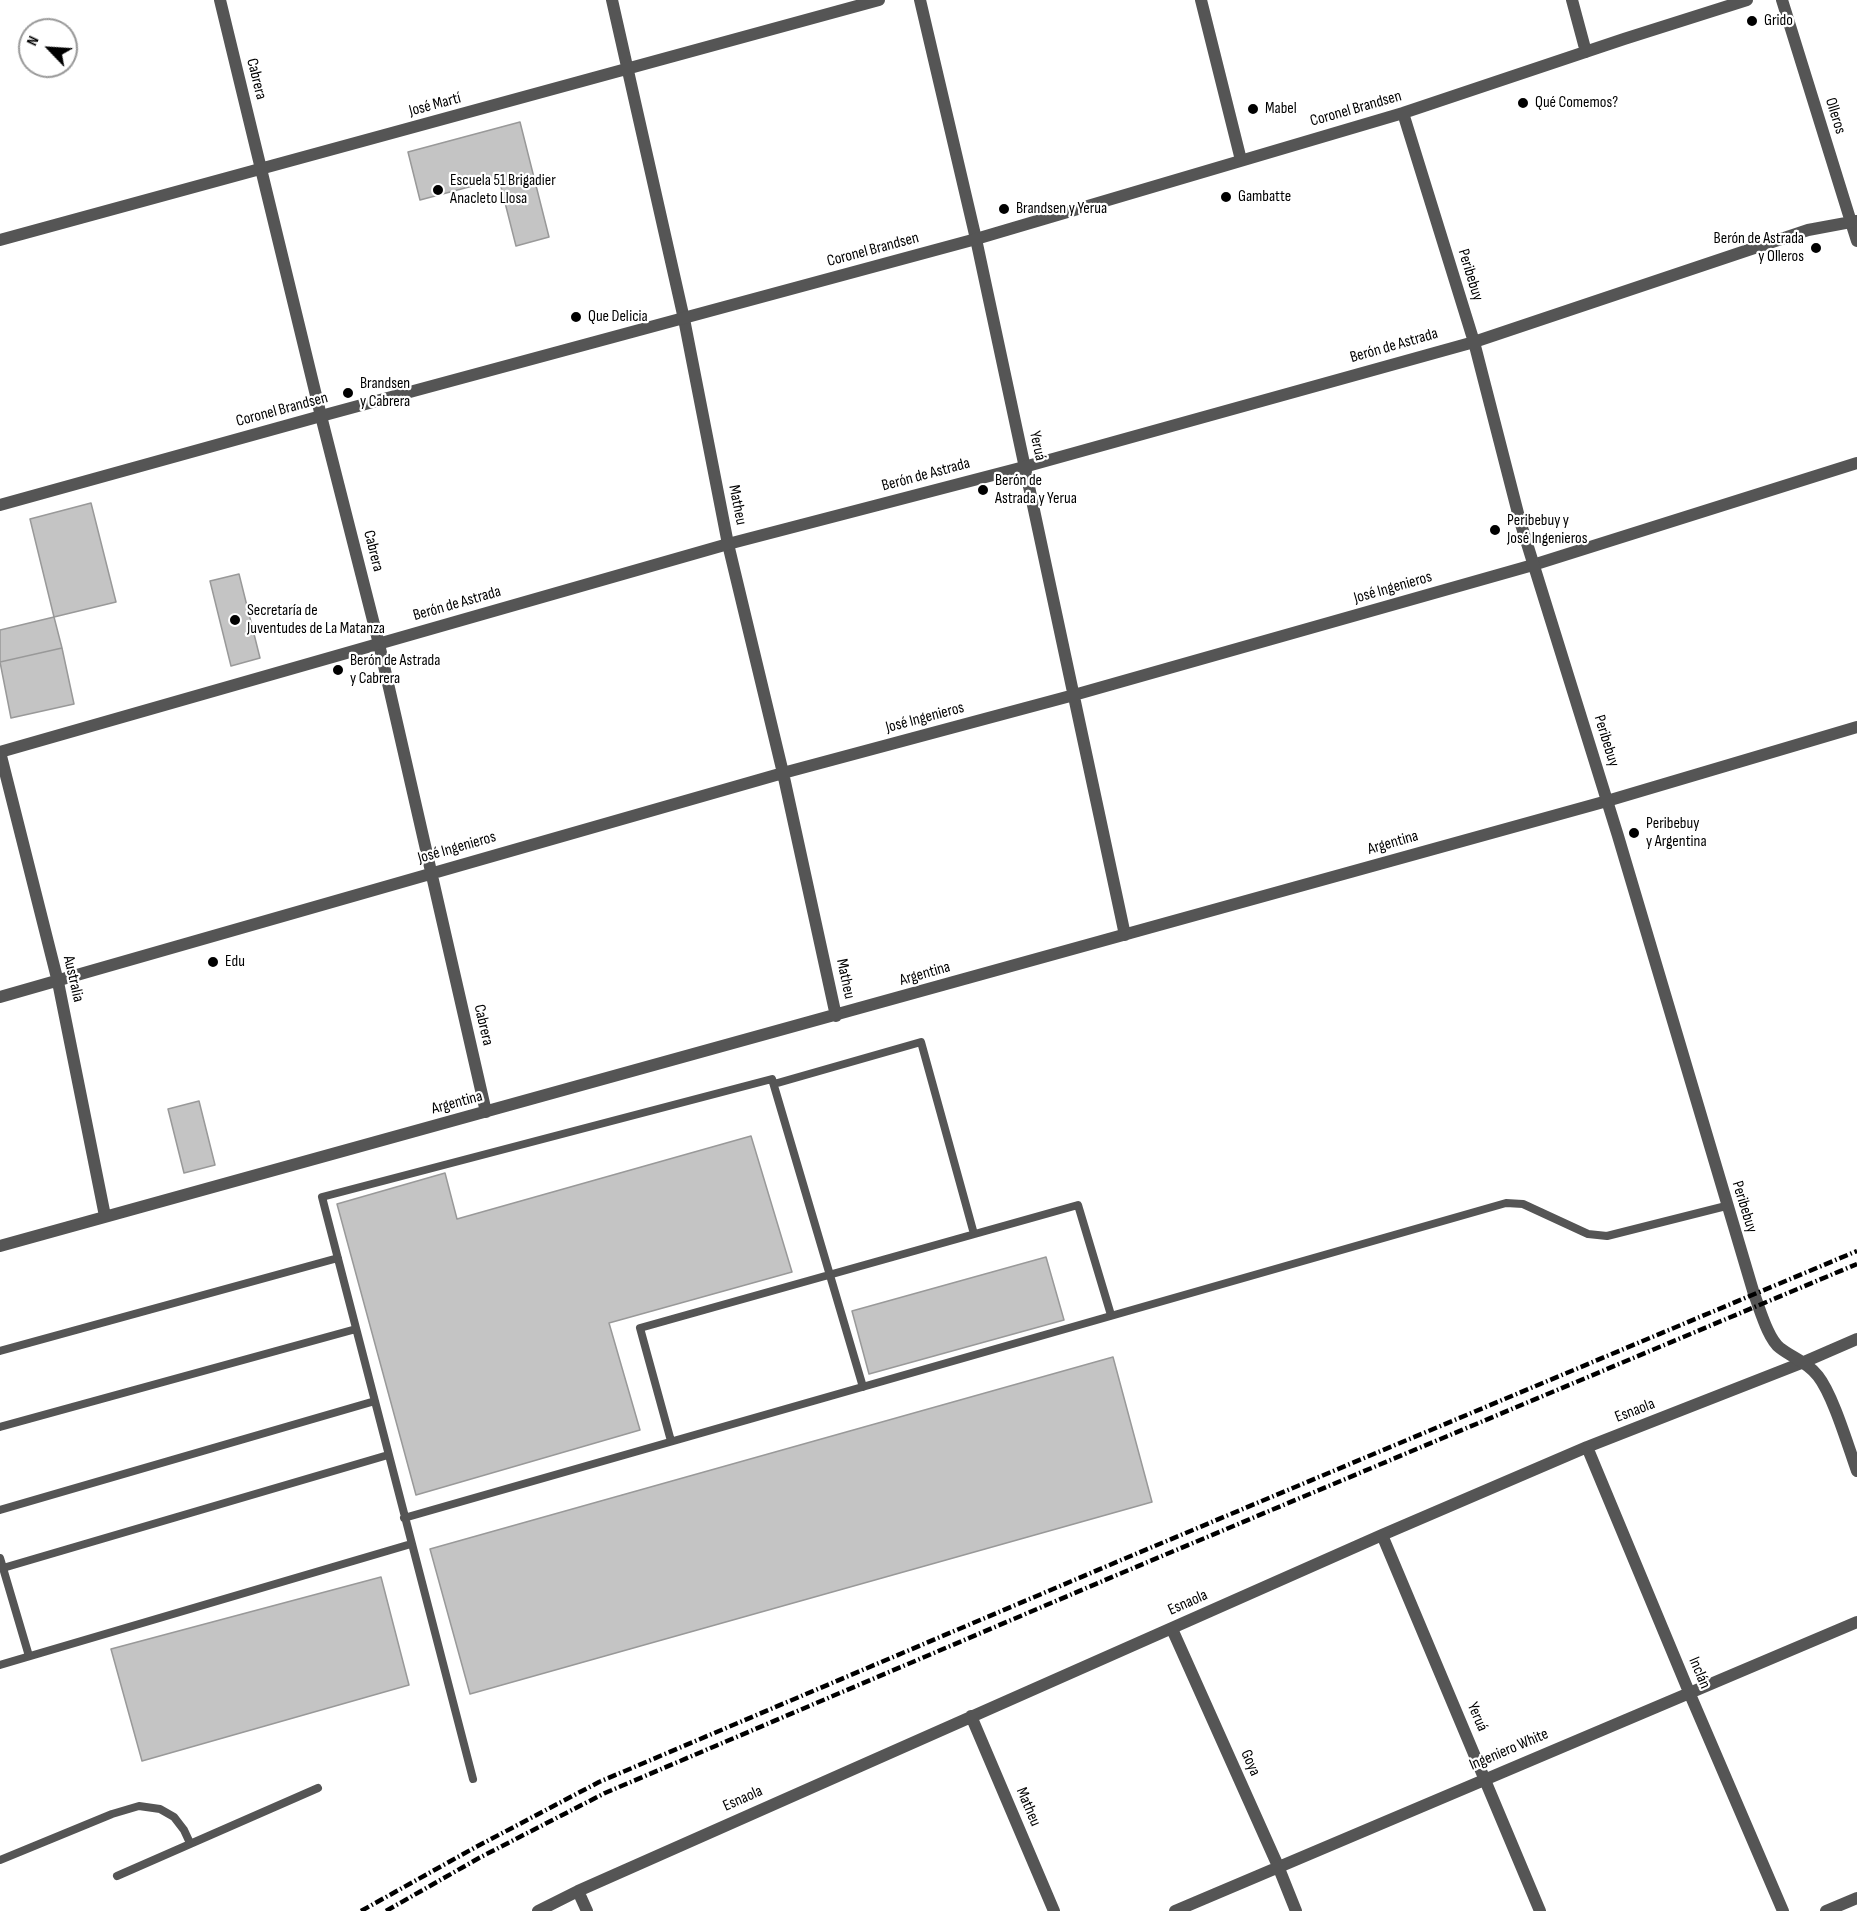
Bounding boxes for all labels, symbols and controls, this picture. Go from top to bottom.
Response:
place label: Grido [1764,11,1793,31]
marker: Grido [1745,14,1759,28]
north arrow [18,18,78,78]
text: N [23,33,43,49]
street label: Cabrera [242,57,270,101]
street label: Coronel Brandsen [1308,87,1404,131]
street label: José Martí [407,89,463,121]
place label: Qué Comemos? [1535,93,1618,113]
marker: Qué Comemos? [1516,96,1530,110]
street label: Olleros [1820,96,1850,136]
place label: Mabel [1265,99,1297,119]
marker: Mabel [1246,102,1260,116]
place label: Escuela 51 Brigadier Anacleto Llosa [450,171,556,209]
marker: Escuela 51 Brigadier Anacleto Llosa [431,183,445,197]
place label: Gambatte [1238,187,1291,207]
marker: Gambatte [1219,190,1233,204]
place label: Brandsen y Yerua [1016,199,1107,219]
marker: Brandsen y Yerua [997,202,1011,216]
street label: Coronel Brandsen [825,229,921,271]
place label: Berón de Astrada y Olleros [1714,229,1804,267]
marker: Berón de Astrada y Olleros [1809,241,1823,255]
street label: Peribebuy [1453,247,1487,303]
place label: Que Delicia [588,307,648,327]
marker: Que Delicia [569,310,583,324]
street label: Berón de Astrada [1348,324,1440,368]
place label: Brandsen y Cabrera [360,374,410,412]
marker: Brandsen y Cabrera [341,386,355,400]
street label: Coronel Brandsen [234,389,330,431]
street label: Yeruá [1025,429,1049,463]
street label: Berón de Astrada [880,454,972,496]
place label: Berón de Astrada y Yerua [995,471,1077,509]
street label: Matheu [724,483,750,527]
marker: Berón de Astrada y Yerua [976,483,990,497]
place label: Peribebuy y José Ingenieros [1507,511,1587,549]
marker: Peribebuy y José Ingenieros [1488,523,1502,537]
street label: Cabrera [359,529,387,573]
street label: José Ingenieros [1352,568,1434,608]
street label: Berón de Astrada [411,582,503,626]
place label: Secretaría de Juventudes de La Matanza [247,601,385,639]
marker: Secretaría de Juventudes de La Matanza [228,613,242,627]
place label: Berón de Astrada y Cabrera [350,651,440,689]
marker: Berón de Astrada y Cabrera [331,663,345,677]
street label: José Ingenieros [884,698,966,738]
street label: Peribebuy [1589,713,1623,769]
place label: Peribebuy y Argentina [1646,814,1707,852]
marker: Peribebuy y Argentina [1627,826,1641,840]
street label: Argentina [1365,827,1421,859]
street label: José Ingenieros [416,828,498,868]
place label: Edu [225,952,245,972]
street label: Australia [58,954,88,1004]
marker: Edu [206,955,220,969]
street label: Matheu [831,957,859,1001]
street label: Argentina [897,958,953,990]
street label: Cabrera [469,1003,497,1047]
street label: Argentina [429,1087,485,1119]
street label: Peribebuy [1727,1179,1761,1235]
street label: Esnaola [1612,1395,1658,1427]
street label: Esnaola [1165,1586,1211,1620]
street label: Inclán [1684,1654,1714,1692]
street label: Yeruá [1462,1700,1492,1734]
street label: Ingeniero White [1467,1725,1551,1775]
street label: Goya [1236,1747,1264,1779]
street label: Esnaola [720,1782,766,1816]
street label: Matheu [1011,1785,1045,1829]

